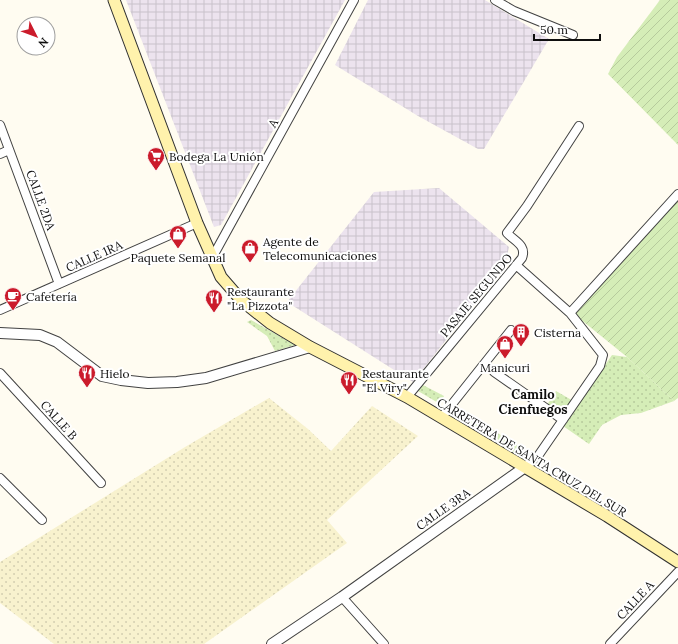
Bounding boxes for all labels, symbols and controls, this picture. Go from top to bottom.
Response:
north arrow [16,16,56,56]
scale bar [534,16,600,42]
text: 50 m [540,22,568,37]
text: N [35,35,51,51]
street label: A [264,116,282,131]
supermarket icon: Bodega La Unión [146,146,166,171]
place label: Bodega La Unión [169,149,264,164]
street label: CALLE 2DA [23,168,59,233]
shop icon: Paquete Semanal [168,224,188,249]
place label: Agente de Telecomunicaciones [262,234,377,263]
street label: CALLE 1RA [63,237,125,275]
shop icon: Agente de Telecomunicaciones [240,238,260,263]
place label: Paquete Semanal [130,250,226,265]
street label: PASAJE SEGUNDO [437,250,515,340]
place label: Restaurante "La Pizzota" [227,284,295,313]
cafe icon: Cafetería [3,286,23,311]
restaurant icon: Restaurante "La Pizzota" [204,288,224,313]
place label: Cafetería [26,289,77,304]
building icon: Cisterna [511,322,531,347]
place label: Cisterna [534,325,581,340]
shop icon: Manicuri [495,334,515,359]
place label: Manicuri [480,360,530,375]
restaurant icon: Hielo [77,363,97,388]
place label: Hielo [100,366,129,381]
place label: Restaurante "El Viry" [362,366,430,395]
restaurant icon: Restaurante "El Viry" [339,370,359,395]
district label: Camilo Cienfuegos [498,386,568,418]
street label: CARRETERA DE SANTA CRUZ DEL SUR [435,394,630,520]
street label: CALLE B [37,397,81,443]
street label: CALLE 3RA [413,485,473,533]
street label: CALLE A [613,577,657,623]

